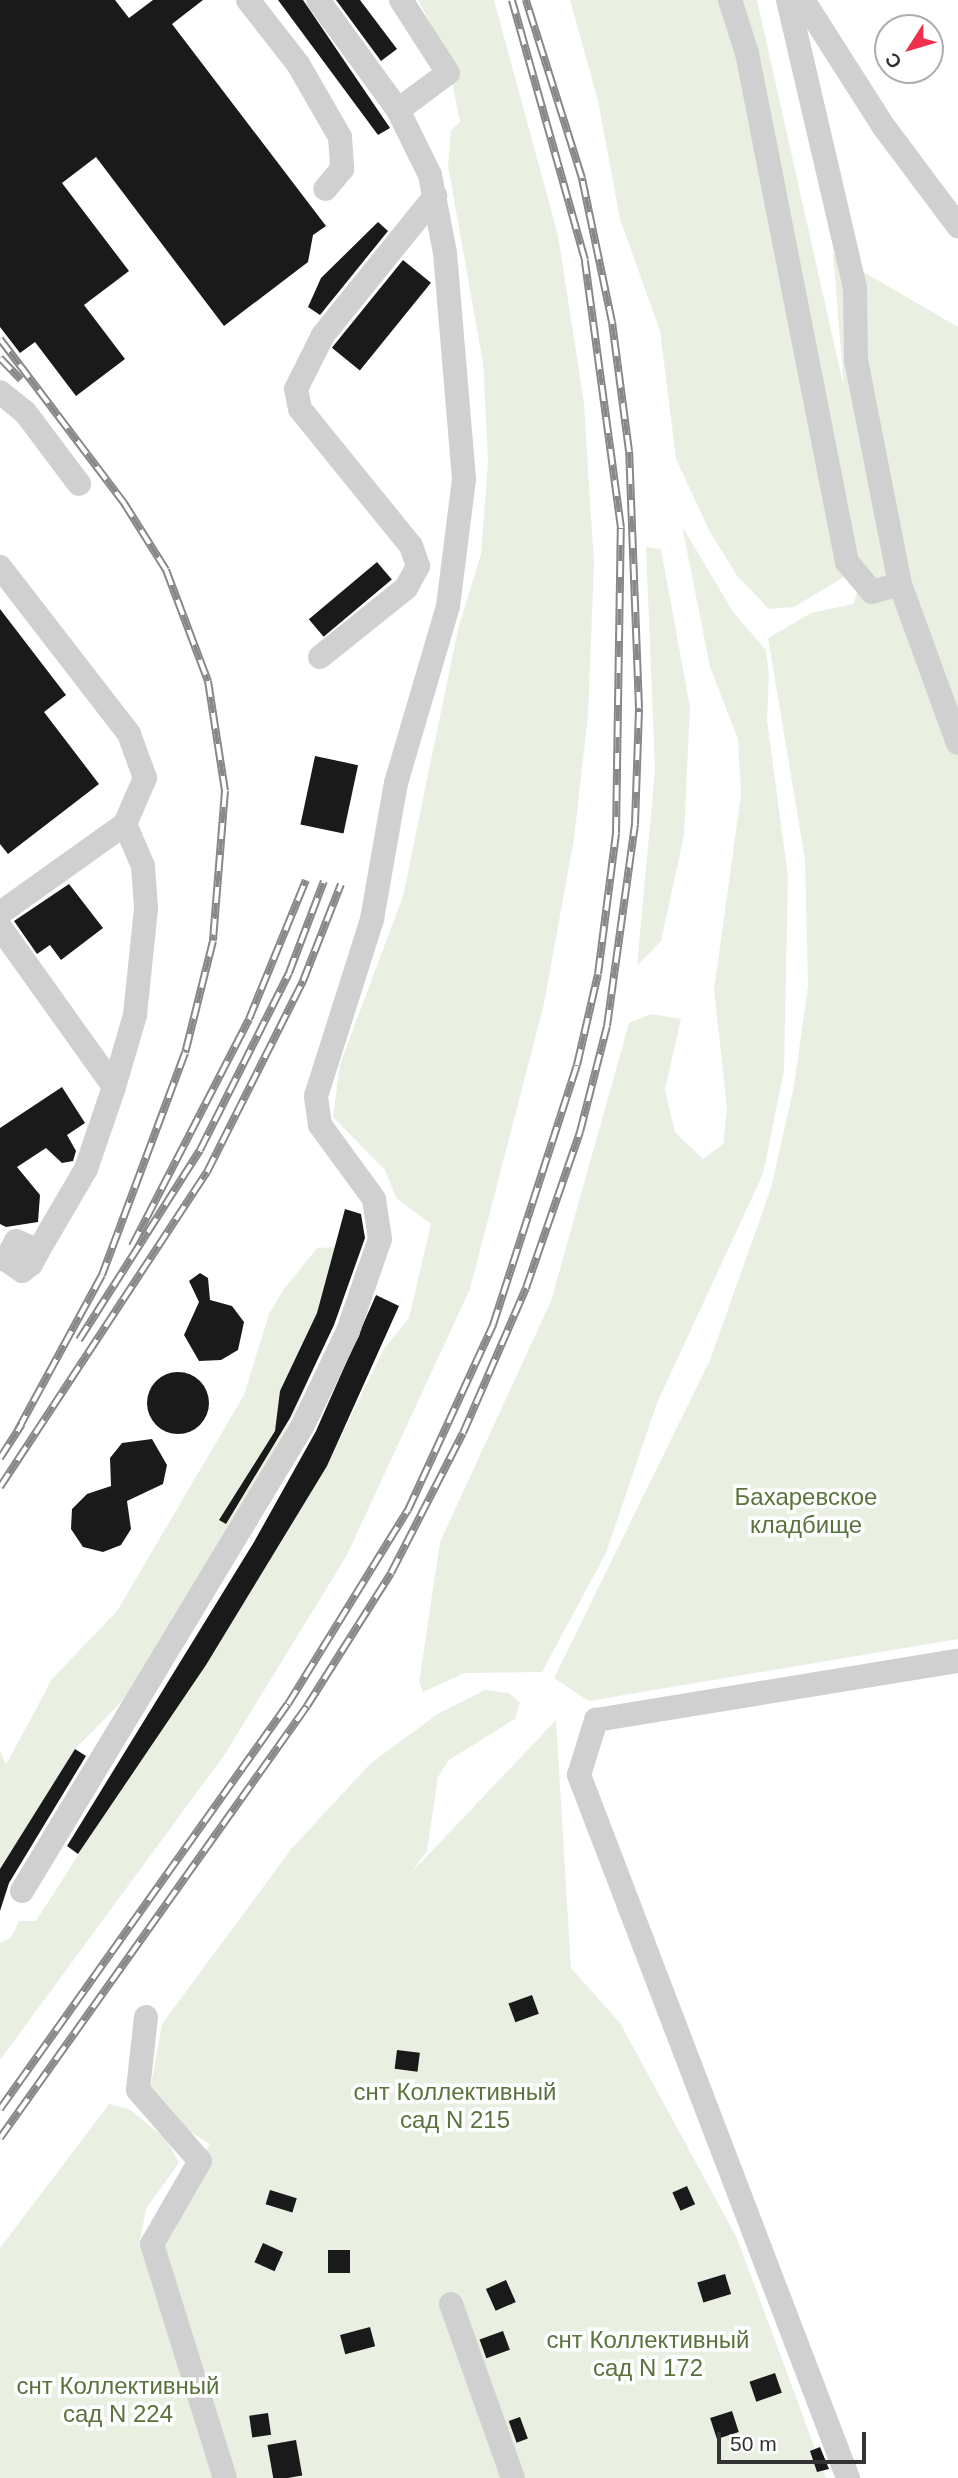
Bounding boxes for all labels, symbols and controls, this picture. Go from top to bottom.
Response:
north arrow [874,14,944,84]
text: С [881,49,906,73]
park label: Бахаревское кладбище [735,1483,877,1539]
park label: снт Коллективный сад N 215 [354,2078,556,2134]
park label: снт Коллективный сад N 172 [547,2326,749,2382]
park label: снт Коллективный сад N 224 [17,2372,219,2428]
scale bar [720,2418,869,2462]
text: 50 m [730,2432,777,2455]

